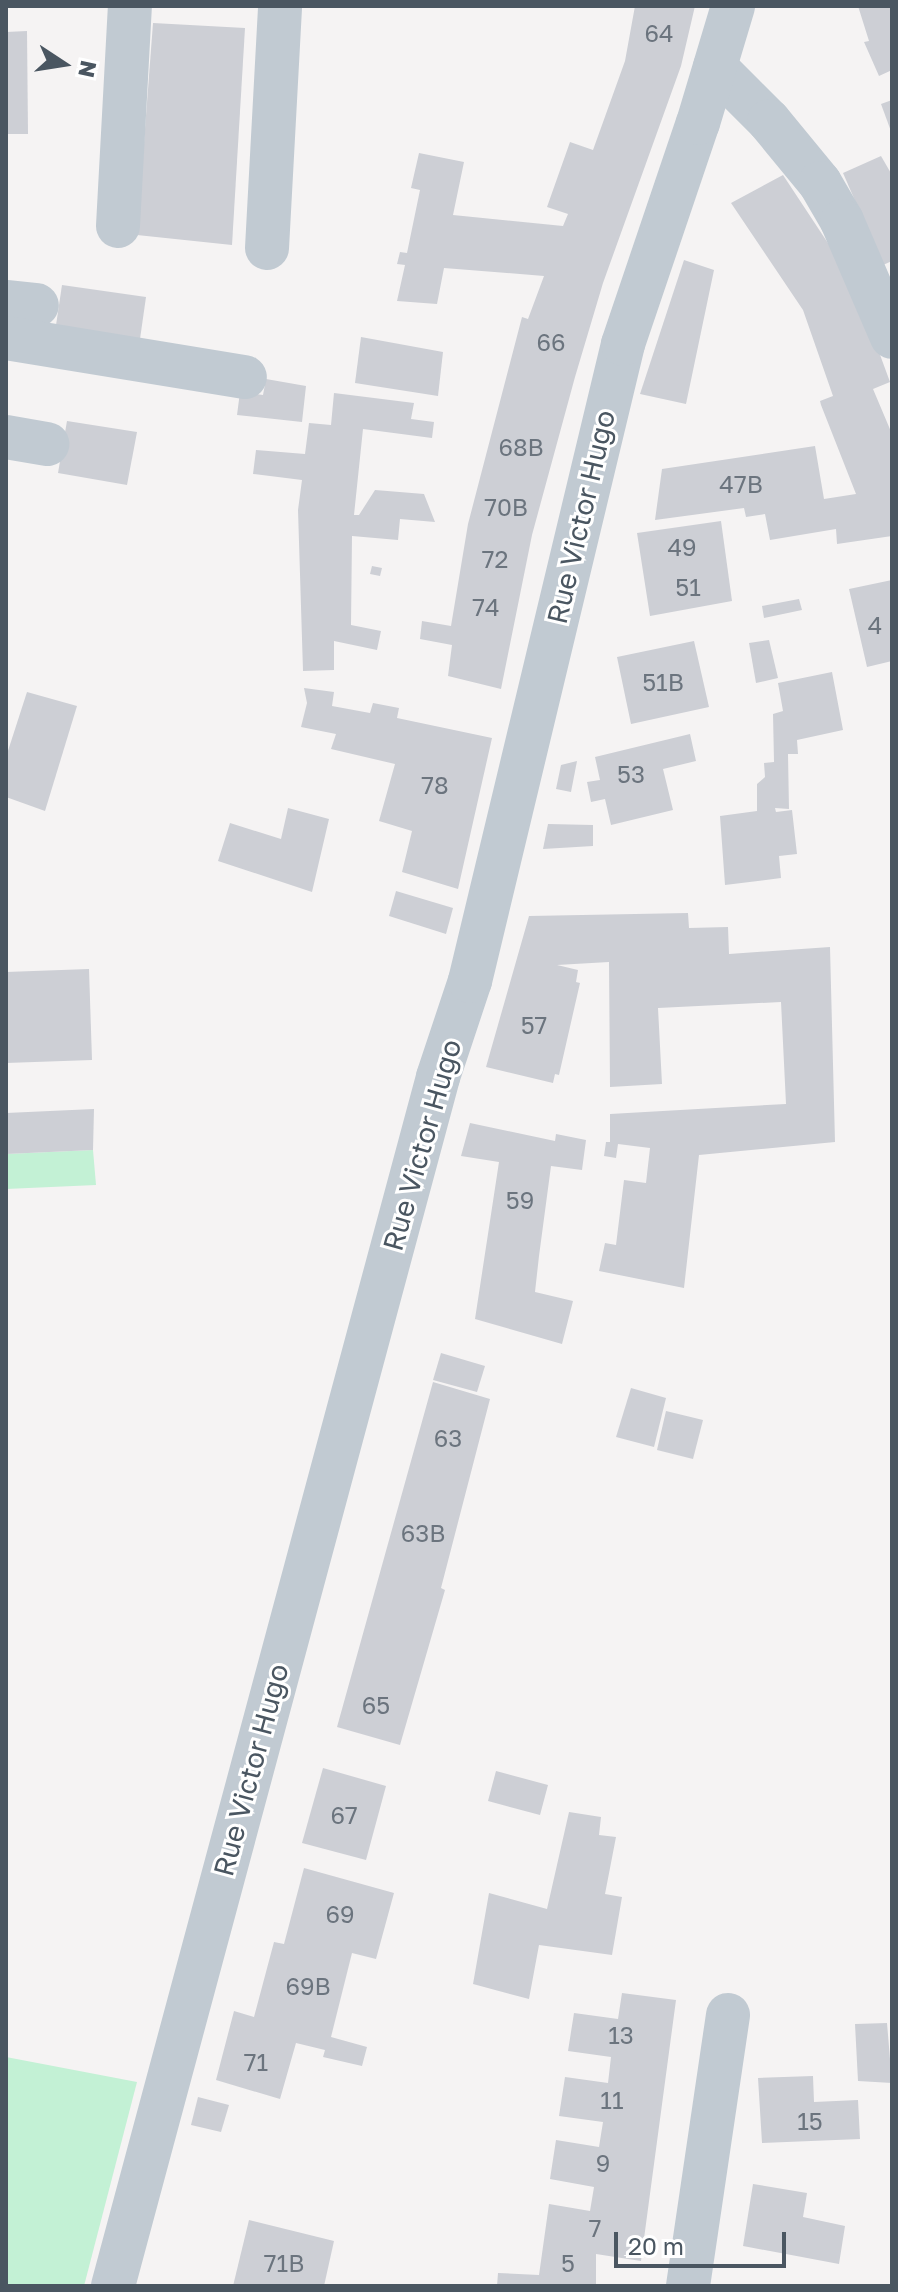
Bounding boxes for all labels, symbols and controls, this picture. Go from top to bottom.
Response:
house number: 64 [644,19,674,47]
north arrow [24,24,104,104]
text: N [73,58,103,80]
house number: 66 [536,328,566,356]
street label: Rue Victor Hugo [540,407,622,627]
house number: 68B [498,433,544,461]
house number: 47B [719,470,763,498]
house number: 70B [484,493,528,521]
house number: 49 [667,533,697,561]
house number: 72 [482,545,508,573]
house number: 51 [675,573,701,601]
house number: 74 [472,593,500,621]
house number: 4 [868,611,882,639]
house number: 51B [642,668,684,696]
house number: 53 [617,760,645,788]
house number: 78 [421,771,449,799]
house number: 57 [521,1011,547,1039]
street label: Rue Victor Hugo [376,1035,468,1255]
house number: 59 [506,1186,534,1214]
house number: 63 [434,1424,462,1452]
house number: 63B [401,1519,445,1547]
street label: Rue Victor Hugo [207,1660,295,1880]
house number: 65 [362,1691,390,1719]
house number: 67 [330,1801,358,1829]
house number: 69 [325,1900,355,1928]
house number: 69B [285,1972,331,2000]
house number: 13 [608,2021,634,2049]
house number: 71 [244,2048,268,2076]
house number: 11 [600,2086,624,2114]
house number: 15 [797,2107,823,2135]
house number: 9 [596,2149,610,2177]
house number: 7 [589,2214,601,2242]
scale bar [618,2216,790,2266]
text: 20 m [628,2231,684,2260]
house number: 71B [264,2249,304,2277]
house number: 5 [561,2249,575,2277]

